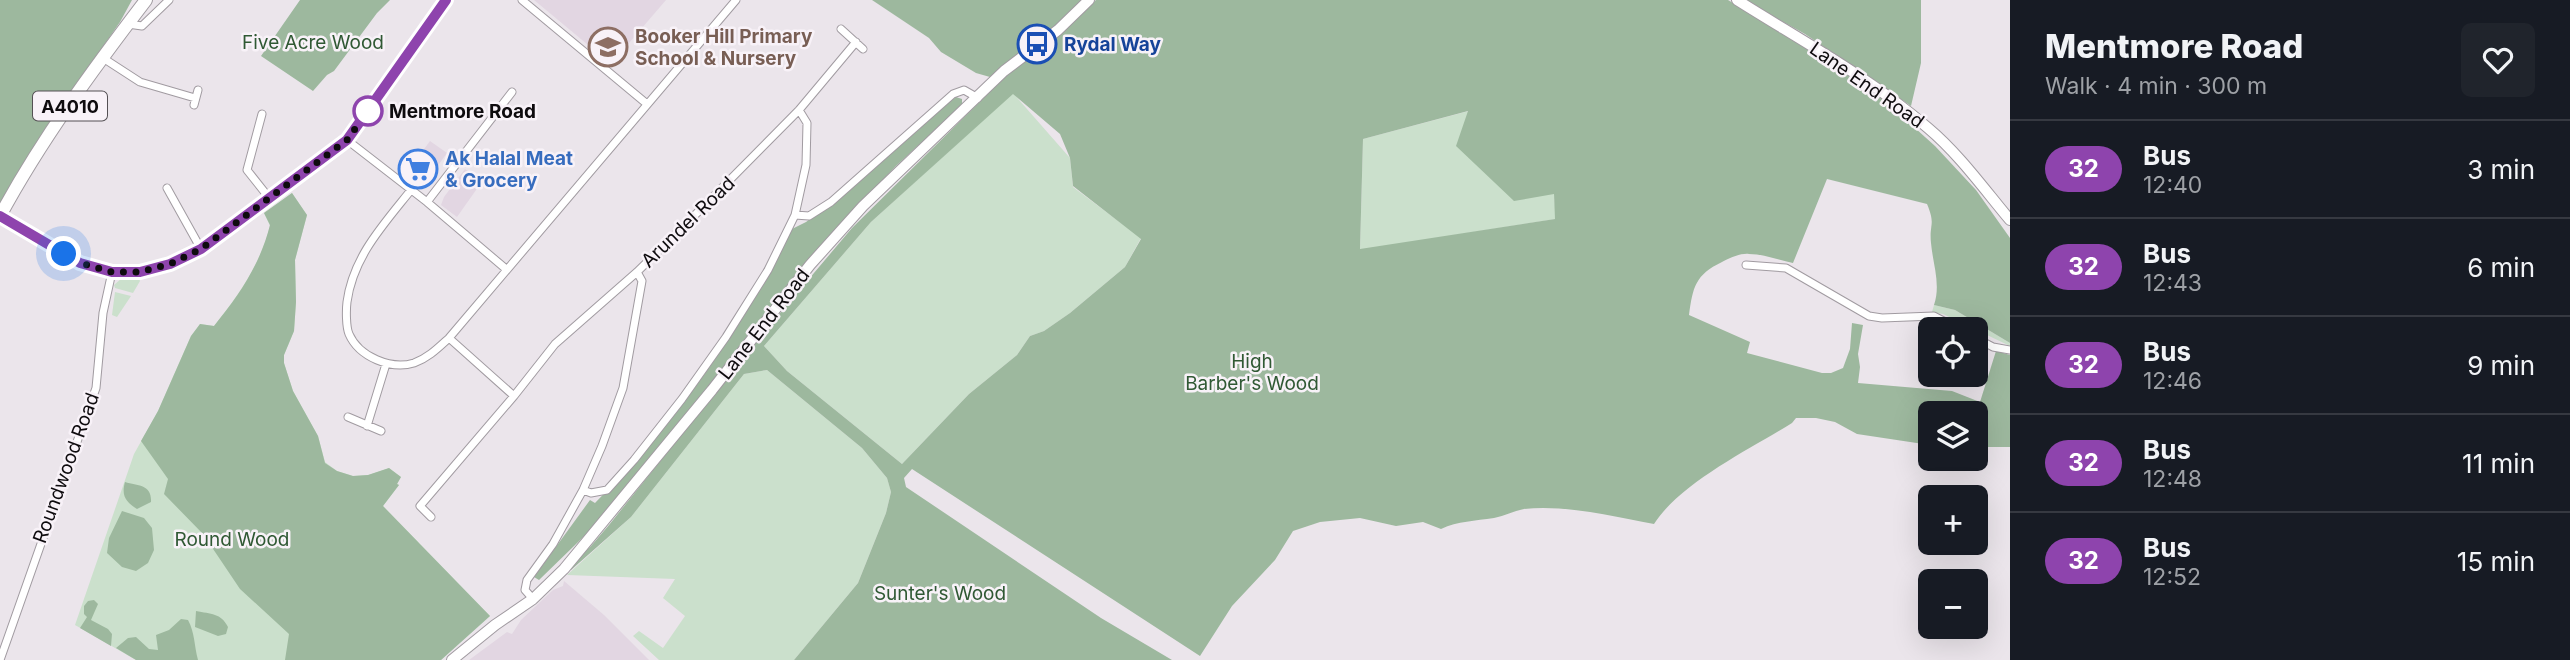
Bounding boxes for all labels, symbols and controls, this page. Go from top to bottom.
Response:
bus stop icon: Rydal Way [1016,23,1058,65]
button: heart [2461,23,2535,97]
place label: Booker Hill Primary School & Nursery [635,25,813,70]
school or university icon: Booker Hill Primary School & Nursery [587,26,629,68]
text: Mentmore Road [2045,26,2303,66]
park label: Five Acre Wood [242,31,384,54]
place label: Rydal Way [1064,33,1162,56]
street label: Lane End Road [1805,37,1929,133]
text: Walk · 4 min · 300 m [2045,72,2267,100]
road number: A4010 [33,92,107,120]
marker: Mentmore Road [353,96,383,126]
place label: Mentmore Road [389,100,536,123]
text: Bus [2143,140,2191,171]
place label: Ak Halal Meat & Grocery [445,147,573,192]
supermarket icon: Ak Halal Meat & Grocery [397,148,439,190]
text: 32 [2068,154,2099,183]
text: 3 min [2467,154,2535,185]
text: 12:40 [2143,171,2202,199]
street label: Arundel Road [636,172,740,272]
your location [46,236,81,271]
text: Bus [2143,238,2191,269]
text: 32 [2068,252,2099,281]
text: 6 min [2467,252,2535,283]
street label: Lane End Road [714,264,814,384]
text: 12:43 [2143,269,2202,297]
map controls [1918,317,1988,639]
button: locate [1918,317,1988,387]
text: Bus [2143,336,2191,367]
park label: High Barber's Wood [1185,350,1319,395]
text: 32 [2068,350,2099,379]
text: 9 min [2467,350,2535,381]
text: 12:46 [2143,367,2202,395]
street label: Roundwood Road [28,390,104,546]
button: layers [1918,401,1988,471]
text: Bus [2143,434,2191,465]
text: 32 [2068,448,2099,477]
text: 11 min [2462,448,2535,479]
text: 12:48 [2143,465,2202,493]
button: + [1918,485,1988,555]
park label: Round Wood [175,528,289,551]
text: Bus [2143,532,2191,563]
text: 32 [2068,546,2099,575]
text: 15 min [2457,546,2535,577]
text: 12:52 [2143,563,2201,591]
button: − [1918,569,1988,639]
park label: Sunter's Wood [874,582,1006,605]

